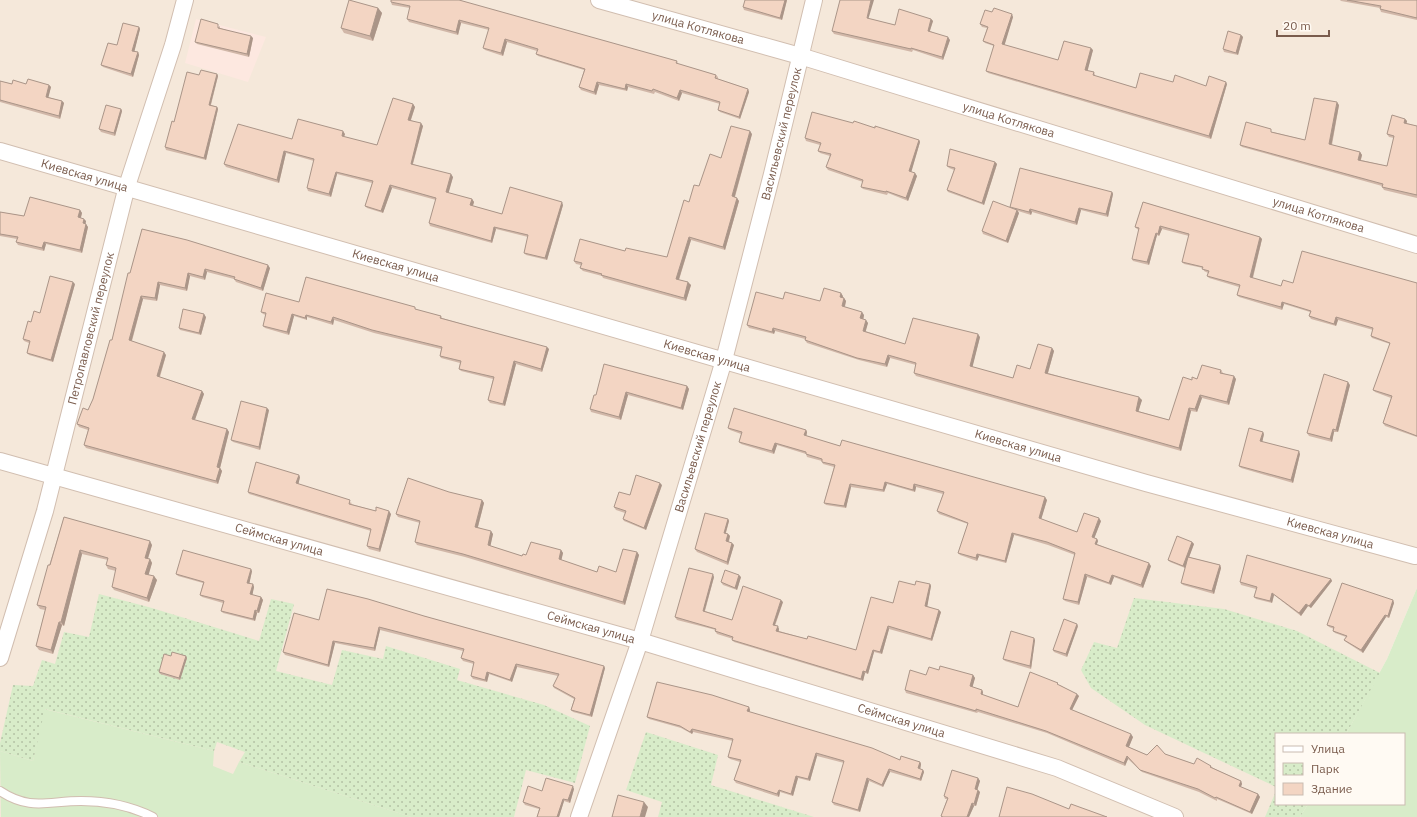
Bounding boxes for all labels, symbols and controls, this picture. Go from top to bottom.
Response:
street label: улица Котлякова [651,7,747,47]
scale bar [1277,12,1329,38]
text: 20 m [1283,18,1311,33]
street label: Васильевский переулок [758,65,805,202]
street label: улица Котлякова [961,98,1057,141]
street label: Киевская улица [40,155,130,195]
street label: улица Котлякова [1271,193,1367,236]
street label: Киевская улица [351,245,442,285]
street label: Петропавловский переулок [64,250,117,406]
street label: Киевская улица [662,336,753,375]
street label: Васильевский переулок [671,379,724,514]
street label: Киевская улица [973,426,1064,465]
street label: Киевская улица [1285,514,1376,552]
street label: Сеймская улица [233,520,326,559]
street label: Сеймская улица [545,607,638,646]
street label: Сеймская улица [856,700,948,741]
legend [1275,733,1405,805]
text: Улица [1311,741,1345,756]
text: Парк [1311,761,1340,776]
text: Здание [1311,781,1353,796]

